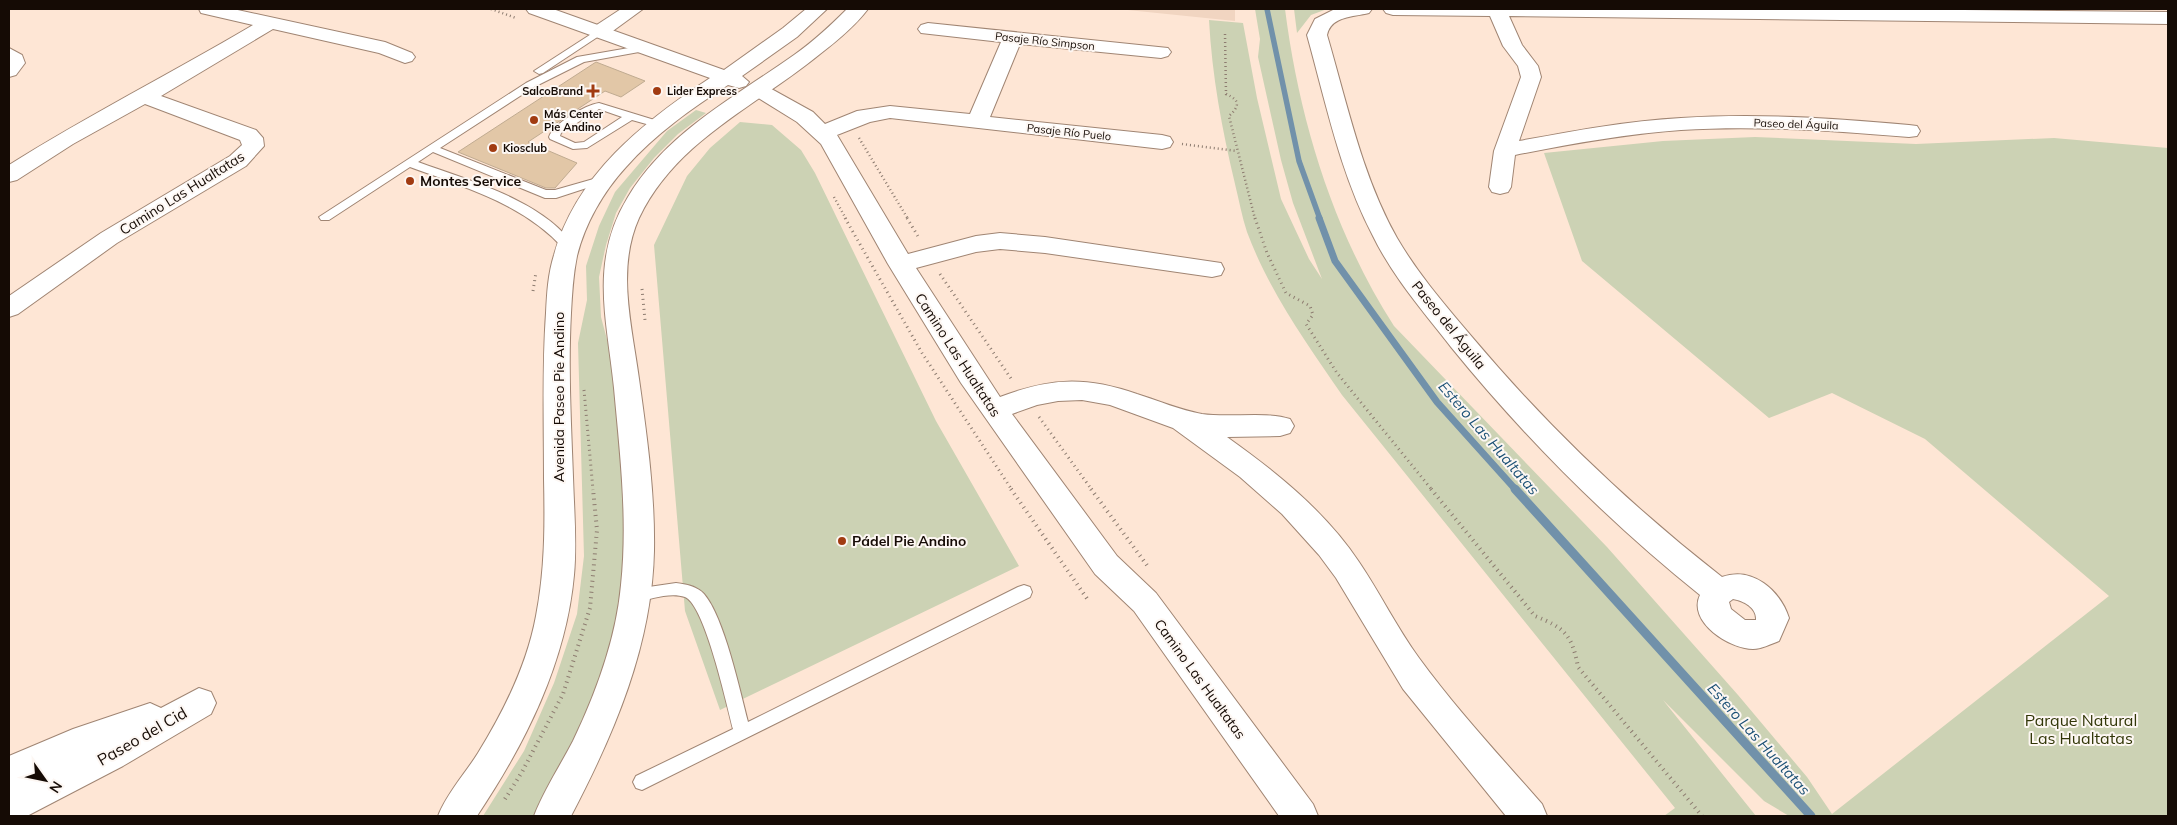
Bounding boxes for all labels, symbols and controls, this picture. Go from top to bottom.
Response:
street label: Pasaje Río Simpson [994,29,1096,53]
place label: SalcoBrand [522,84,583,98]
place label: Lider Express [667,84,737,98]
marker: SalcoBrand [587,85,599,97]
marker: Lider Express [651,85,663,97]
place label: Más Center Pie Andino [544,107,604,134]
marker: Más Center Pie Andino [528,114,540,126]
street label: Paseo del Águila [1753,116,1839,132]
street label: Pasaje Río Puelo [1026,121,1112,143]
place label: Kiosclub [503,141,547,155]
marker: Kiosclub [487,142,499,154]
street label: Camino Las Hualtatas [116,147,248,239]
place label: Montes Service [420,172,521,190]
marker: Montes Service [404,175,416,187]
street label: Paseo del Águila [1408,277,1490,373]
street label: Camino Las Hualtatas [911,290,1005,420]
street label: Avenida Paseo Pie Andino [550,312,568,482]
water label: Estero Las Hualtatas [1434,377,1544,499]
place label: Pádel Pie Andino [852,532,966,550]
marker: Pádel Pie Andino [836,535,848,547]
street label: Camino Las Hualtatas [1150,615,1250,743]
water label: Estero Las Hualtatas [1704,679,1814,799]
street label: Paseo del Cid [94,702,190,770]
park label: Parque Natural Las Hualtatas [2025,710,2137,748]
north arrow [20,755,70,805]
text: N [45,778,66,796]

